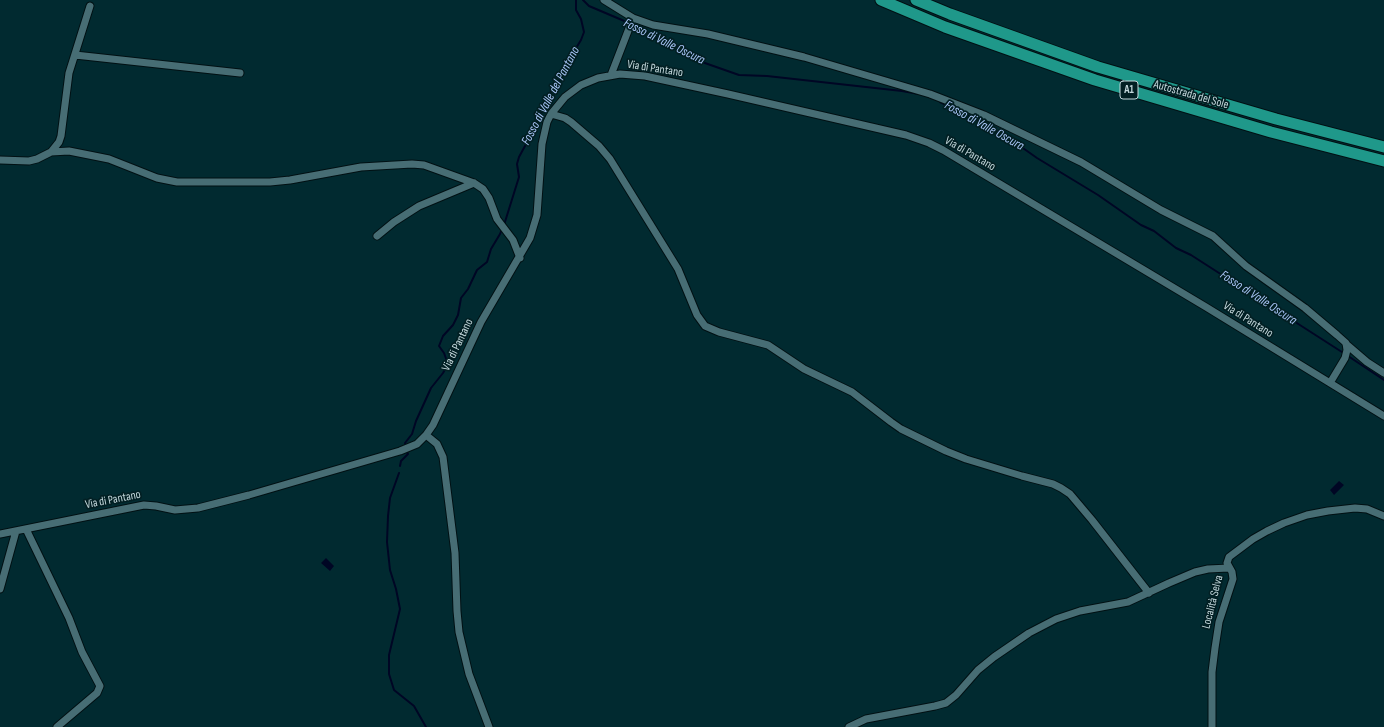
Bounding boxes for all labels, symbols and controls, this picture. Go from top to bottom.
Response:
water label: Fosso di Valle Oscura [621,16,707,68]
water label: Fosso di Valle del Pantano [518,44,584,148]
street label: Via di Pantano [626,57,684,81]
street label: Autostrada del Sole [1152,77,1230,113]
road number: A1 [1120,81,1138,99]
water label: Fosso di Valle Oscura [942,98,1026,154]
street label: Via di Pantano [942,134,998,174]
water label: Fosso di Valle Oscura [1217,267,1299,329]
street label: Via di Pantano [1220,299,1276,341]
street label: Via di Pantano [439,317,477,373]
street label: Via di Pantano [84,488,142,512]
street label: Località Selva [1199,574,1227,630]

